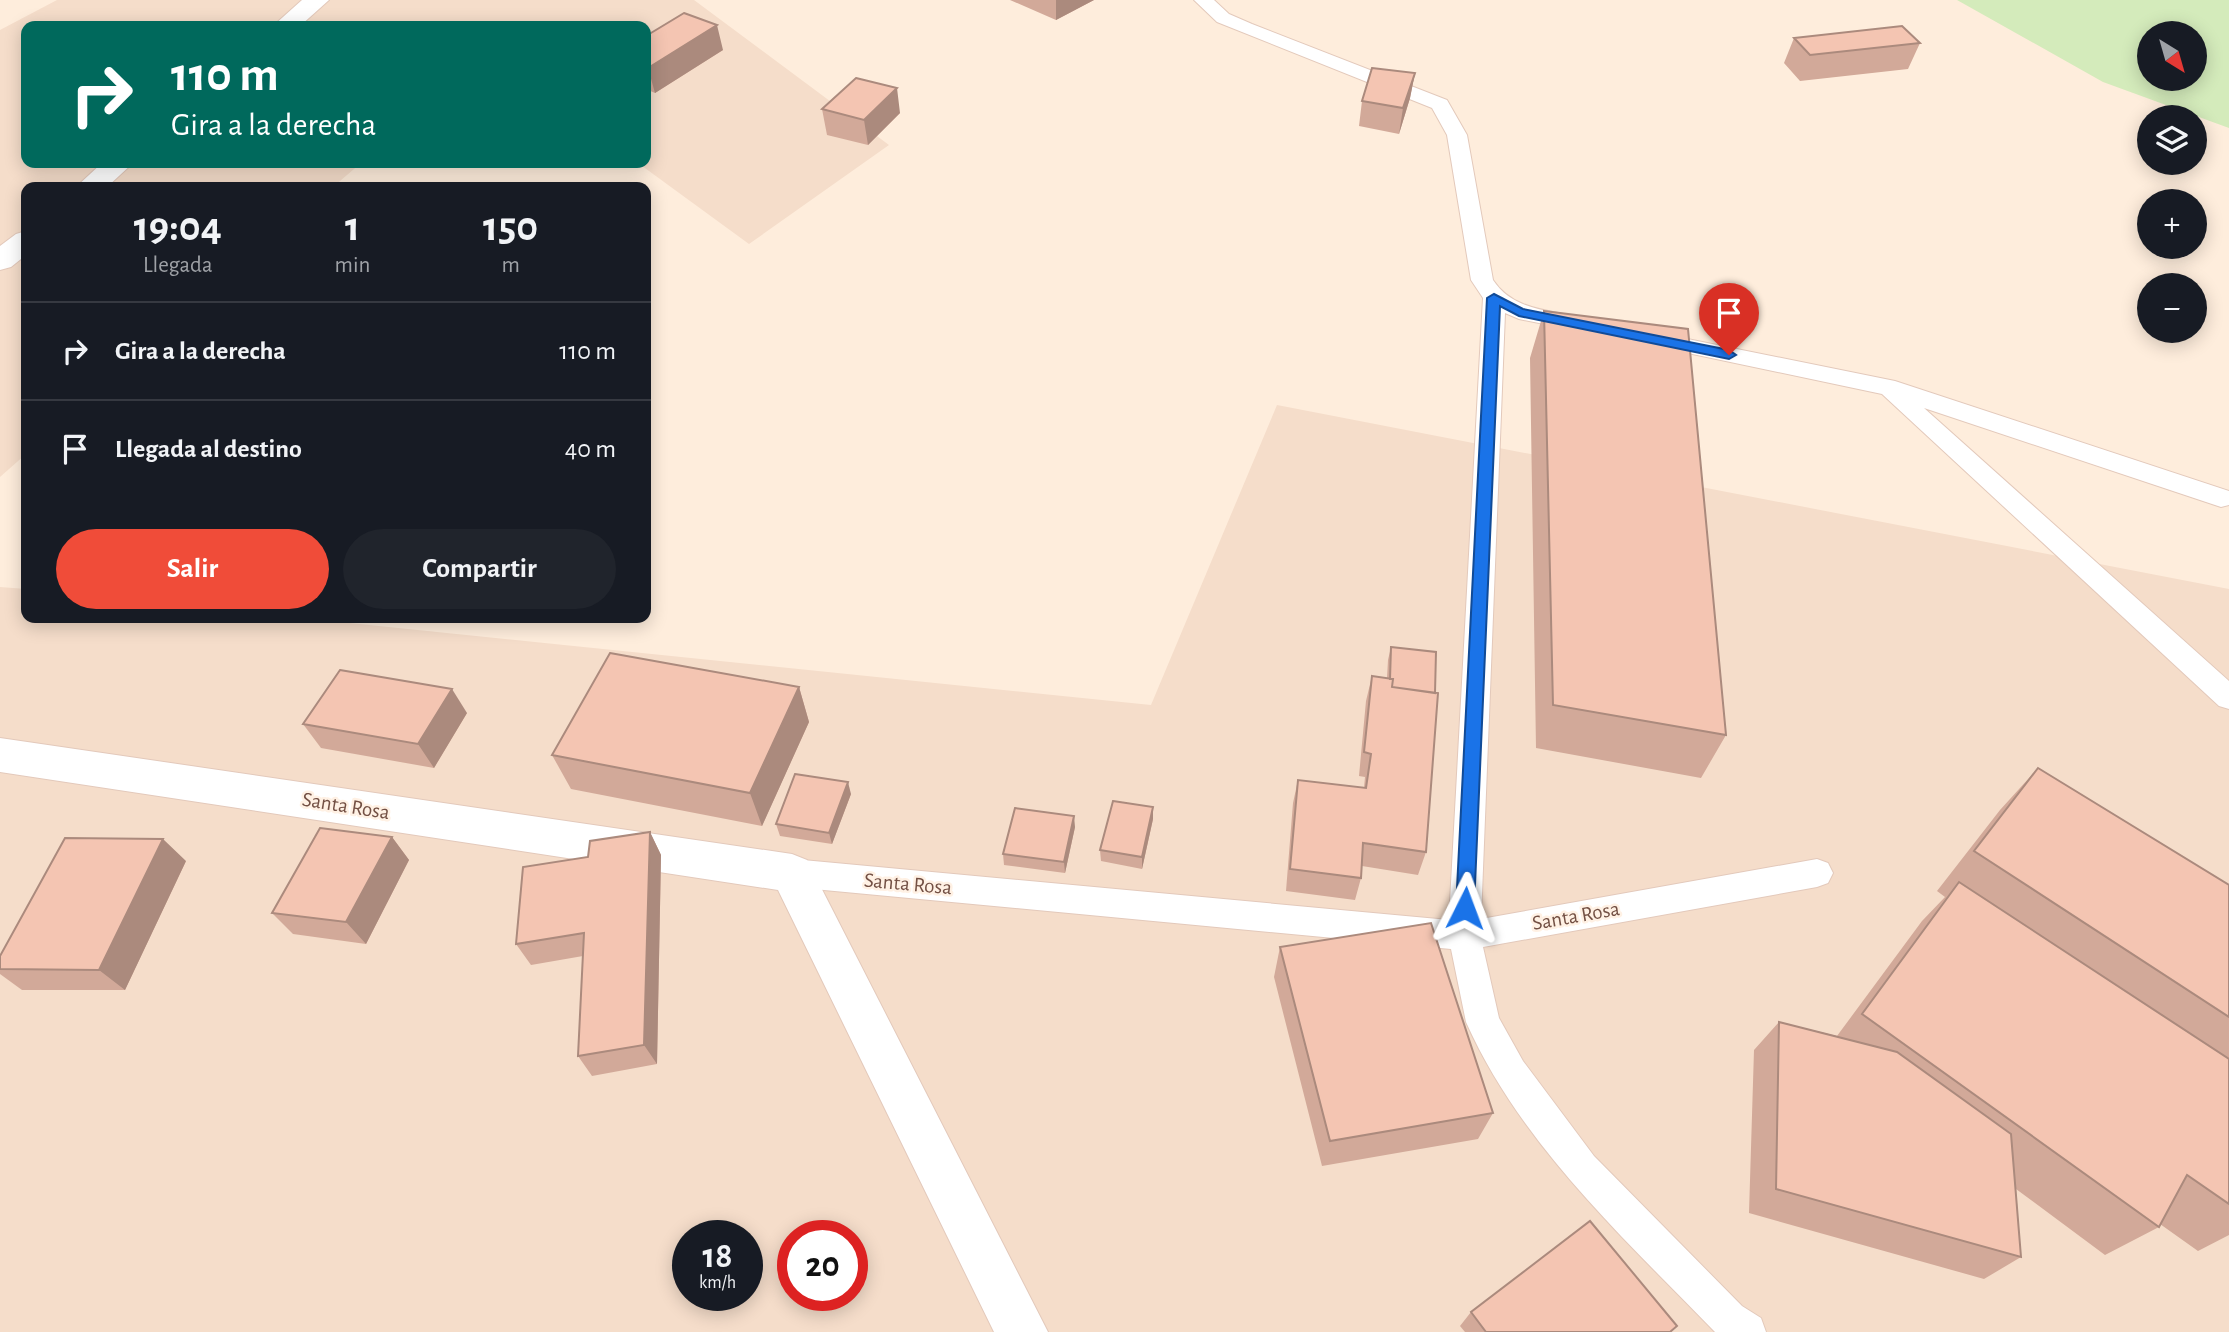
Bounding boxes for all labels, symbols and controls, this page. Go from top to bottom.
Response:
north arrow [2137,21,2207,91]
map controls [2137,21,2207,343]
icon: right [56,49,147,140]
text: 110 m [171,51,279,100]
button: layers [2137,105,2207,175]
text: Gira a la derecha [171,109,376,141]
button: + [2137,189,2207,259]
text: 19:04 [134,206,222,248]
text: 1 [345,206,360,248]
text: 150 [483,206,538,248]
text: Llegada [143,254,213,277]
text: min [335,254,370,277]
text: m [501,254,520,277]
button: − [2137,273,2207,343]
pin [1699,283,1759,355]
icon: arrive [1710,294,1748,332]
icon: right [56,332,94,370]
text: Gira a la derecha [115,338,286,364]
text: 110 m [559,338,616,364]
icon: arrive [56,430,94,468]
text: Llegada al destino [115,436,302,462]
text: 40 m [565,436,616,462]
button: Salir [56,529,329,609]
button: Compartir [343,529,616,609]
street label: Santa Rosa [301,789,392,823]
street label: Santa Rosa [863,870,953,898]
position arrow [1428,871,1502,945]
street label: Santa Rosa [1531,898,1622,934]
speed limit sign: 20 [777,1220,868,1311]
text: 18 [703,1239,732,1274]
text: km/h [699,1274,736,1292]

